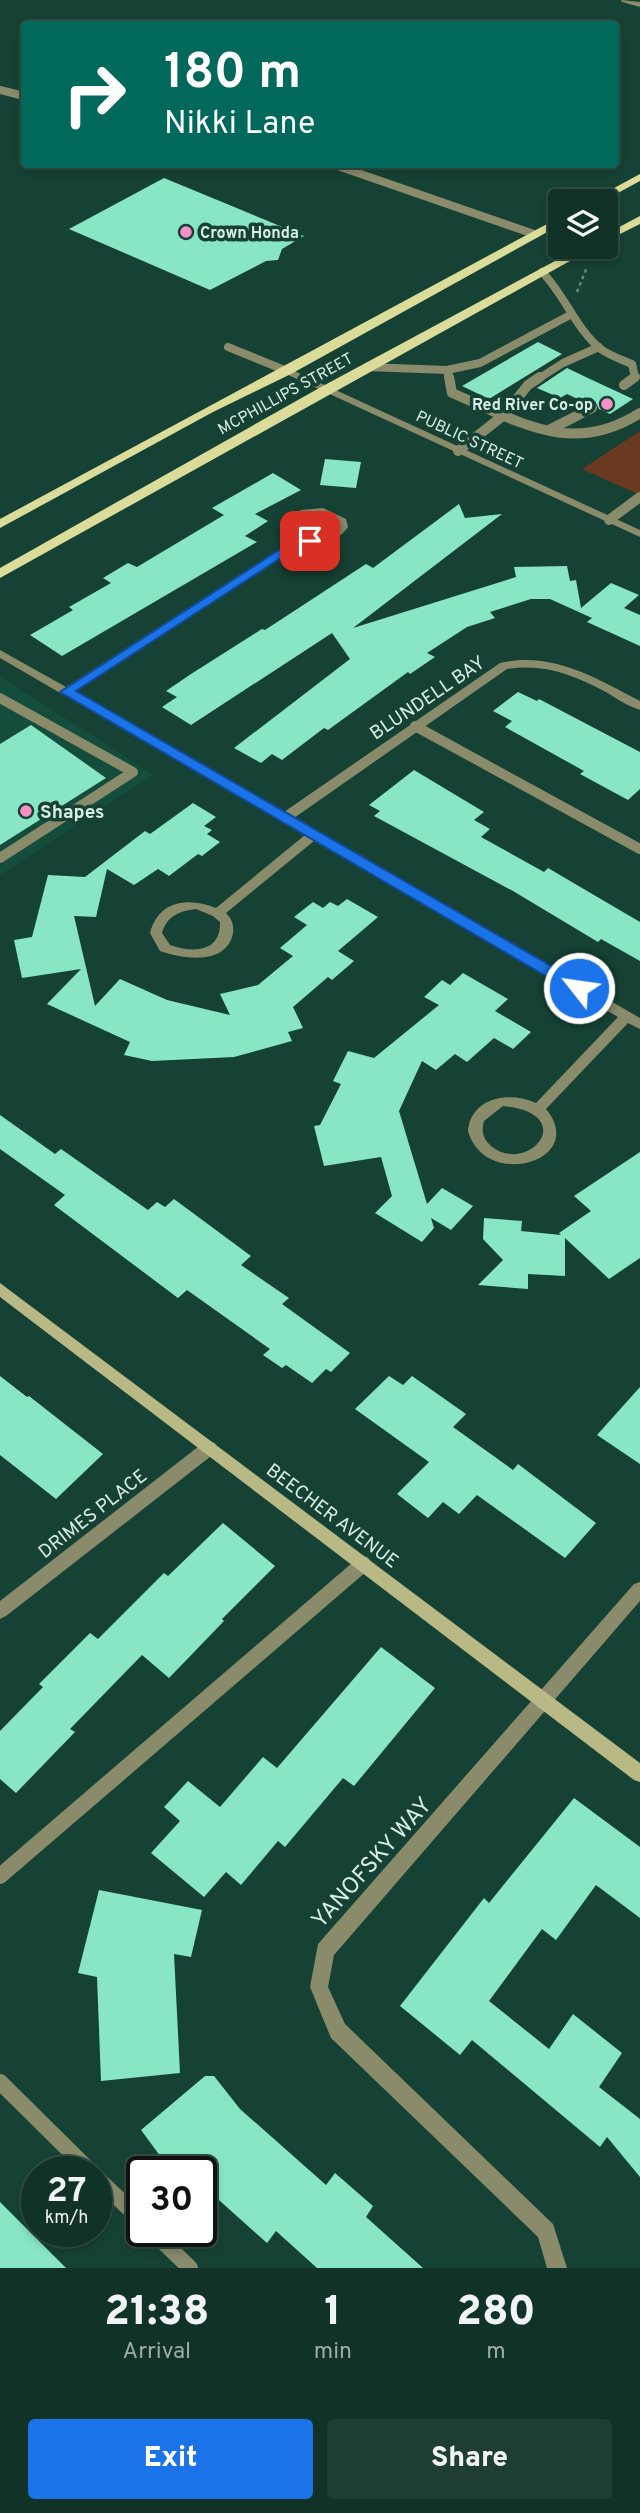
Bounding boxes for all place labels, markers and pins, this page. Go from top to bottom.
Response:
marker: Crown Honda [178,224,194,240]
place label: Crown Honda [200,224,299,244]
place label: Red River Co-op [472,396,593,416]
marker: Red River Co-op [599,396,615,412]
pin [280,511,340,571]
place label: Shapes [40,801,104,825]
marker: Shapes [18,803,34,819]

